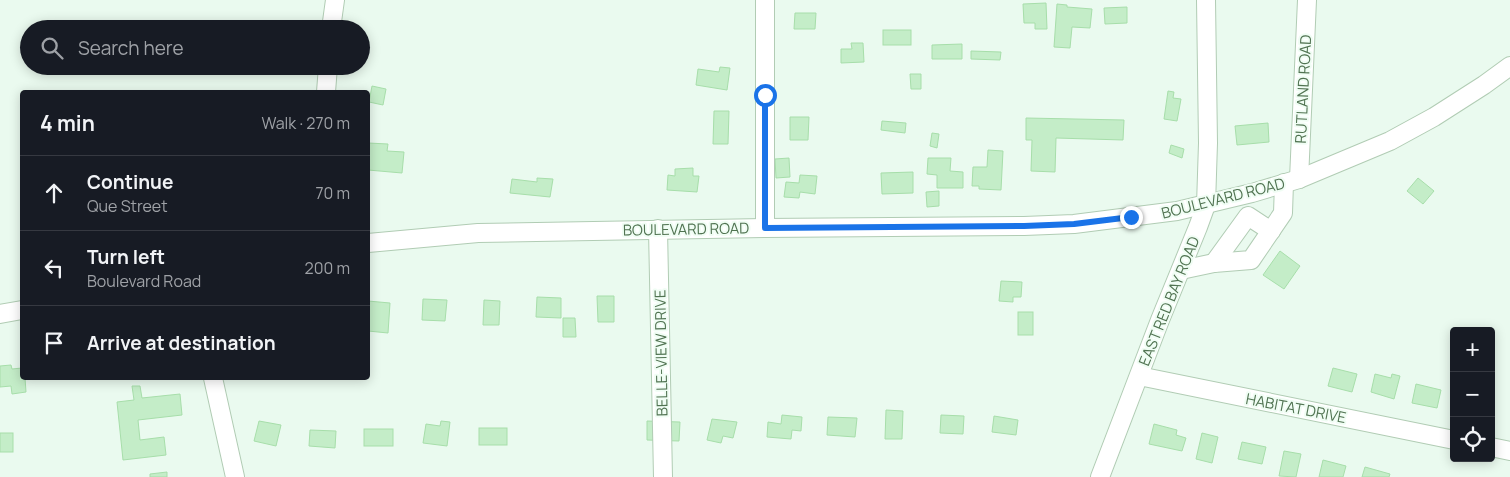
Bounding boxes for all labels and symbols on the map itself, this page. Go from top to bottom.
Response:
street label: RUTLAND ROAD [1290,34,1316,144]
route start [754,84,777,107]
street label: BOULEVARD ROAD [1159,173,1287,223]
route end [1120,206,1143,229]
street label: BOULEVARD ROAD [623,217,749,241]
street label: EAST RED BAY ROAD [1133,233,1205,369]
street label: BELLE-VIEW DRIVE [649,289,673,417]
street label: HABITAT DRIVE [1244,388,1348,428]

